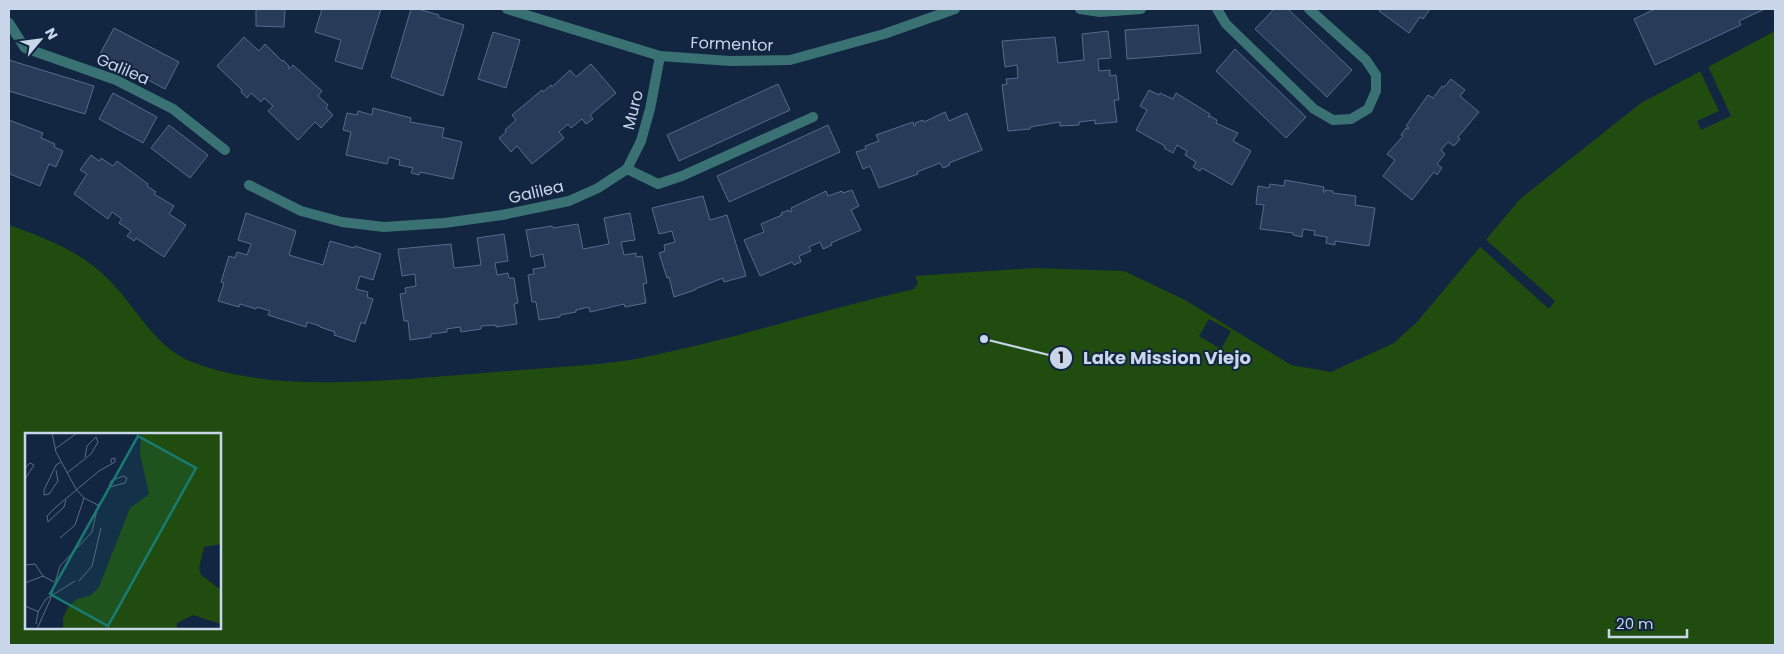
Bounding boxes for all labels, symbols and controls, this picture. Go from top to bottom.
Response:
north arrow [15,15,65,65]
text: N [40,24,63,43]
street label: Formentor [690,31,774,57]
street label: Galilea [93,48,153,90]
street label: Muro [617,88,649,132]
street label: Galilea [506,175,566,209]
callout: Lake Mission Viejo [1048,341,1261,374]
text: Lake Mission Viejo [1083,345,1251,370]
text: 1 [1058,347,1064,368]
inset map [25,433,221,629]
scale bar [1609,606,1686,638]
text: 20 m [1616,613,1654,634]

